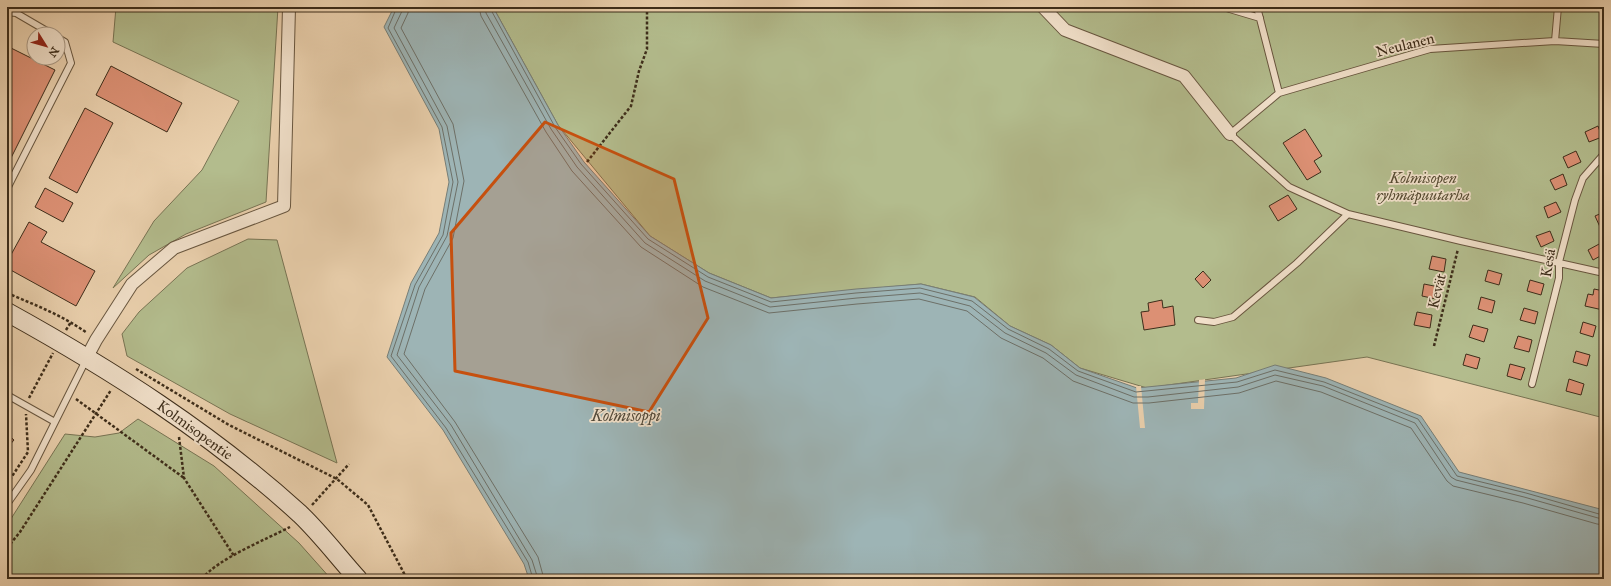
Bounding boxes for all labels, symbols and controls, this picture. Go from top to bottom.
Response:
north arrow [26,26,66,66]
street label: Neulanen [1374,29,1436,61]
text: N [45,44,62,60]
park label: Kolmisopen ryhmäpuutarha [1376,169,1470,205]
street label: Kesä [1537,247,1559,279]
street label: Kevät [1424,271,1450,310]
street label: Kolmisopentie [154,396,236,464]
water label: Kolmisoppi [590,406,661,426]

